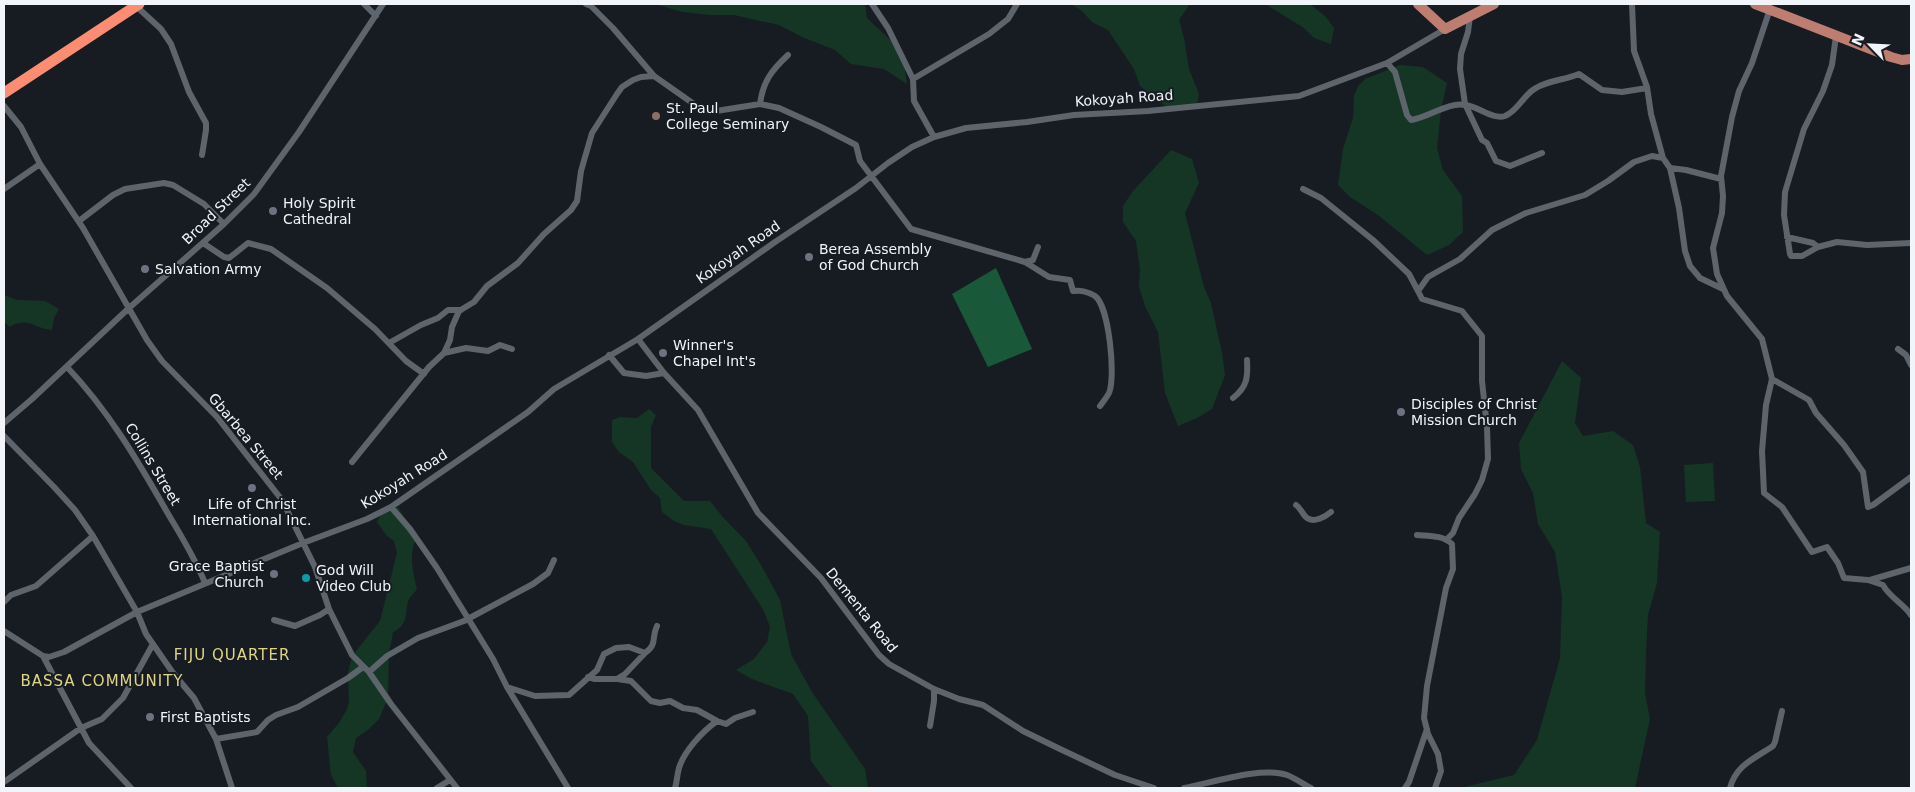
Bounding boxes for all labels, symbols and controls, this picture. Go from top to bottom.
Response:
north arrow [1845,20,1895,70]
text: N [1848,31,1868,48]
street label: Kokoyah Road [1074,87,1174,109]
place label: St. Paul College Seminary [666,100,789,132]
marker: St. Paul College Seminary [650,110,662,122]
street label: Broad Street [179,174,254,247]
place label: Holy Spirit Cathedral [283,195,356,227]
marker: Holy Spirit Cathedral [267,205,279,217]
street label: Kokoyah Road [693,217,783,287]
place label: Berea Assembly of God Church [819,241,932,273]
marker: Berea Assembly of God Church [803,251,815,263]
place label: Salvation Army [155,261,262,277]
marker: Salvation Army [139,263,151,275]
place label: Winner's Chapel Int's [673,337,756,369]
marker: Winner's Chapel Int's [657,347,669,359]
street label: Gbarbea Street [205,390,287,483]
place label: Disciples of Christ Mission Church [1411,396,1537,428]
marker: Disciples of Christ Mission Church [1395,406,1407,418]
street label: Collins Street [122,420,184,508]
street label: Kokoyah Road [358,446,450,512]
marker: Life of Christ International Inc. [246,482,258,494]
place label: Life of Christ International Inc. [193,496,311,528]
place label: Grace Baptist Church [169,558,265,590]
place label: God Will Video Club [316,562,391,594]
street label: Dementa Road [823,564,901,656]
marker: Grace Baptist Church [268,568,280,580]
marker: God Will Video Club [300,572,312,584]
district label: FIJU QUARTER [174,646,290,664]
district label: BASSA COMMUNITY [20,672,184,690]
place label: First Baptists [160,709,250,725]
marker: First Baptists [144,711,156,723]

